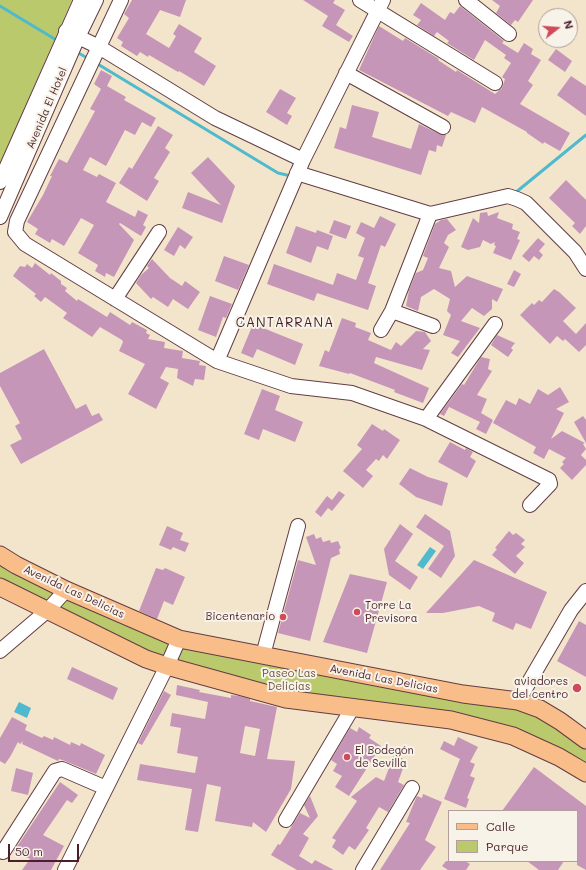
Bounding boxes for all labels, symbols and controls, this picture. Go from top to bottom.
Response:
north arrow [538,8,578,48]
text: N [561,18,577,31]
street label: Avenida El Hotel [24,65,70,151]
district label: CANTARRANA [236,315,334,331]
street label: Avenida Las Delicias [21,563,127,621]
place label: Torre La Previsora [365,599,417,625]
marker: Torre La Previsora [352,607,362,617]
place label: Bicentenario [205,610,275,624]
marker: Bicentenario [278,612,288,622]
street label: Avenida Las Delicias [329,662,439,696]
park label: Paseo Las Delicias [262,667,316,693]
place label: aviadores del centro [512,675,568,701]
marker: aviadores del centro [571,682,583,694]
place label: El Bodegón de Sevilla [355,744,414,770]
marker: El Bodegón de Sevilla [342,752,352,762]
legend [448,810,578,862]
text: Calle [486,818,516,834]
scale bar [10,836,81,862]
text: Parque [486,838,529,854]
text: 50 m [15,843,43,859]

